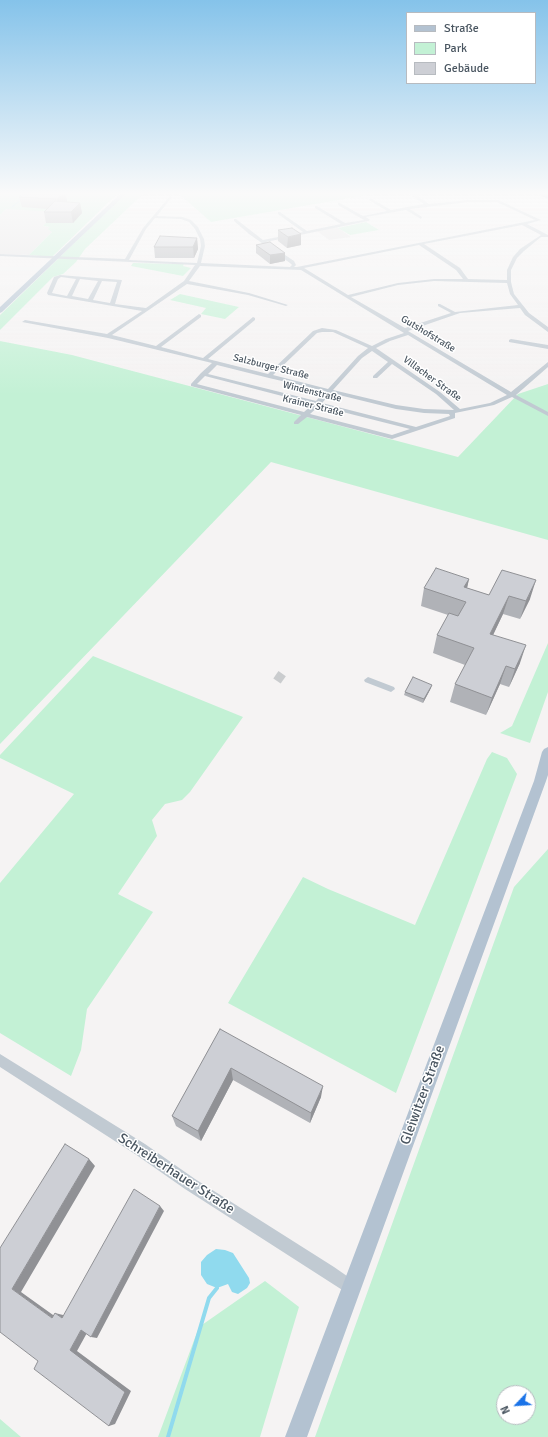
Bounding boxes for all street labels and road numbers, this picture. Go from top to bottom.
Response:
street label: Gutshofstraße [399,313,457,355]
street label: Salzburger Straße [232,352,310,382]
street label: Villacher Straße [400,354,464,404]
street label: Windenstraße [281,379,343,405]
street label: Krainer Straße [281,393,345,419]
street label: Gleiwitzer Straße [397,1043,449,1147]
street label: Schreiberhauer Straße [115,1130,237,1218]

